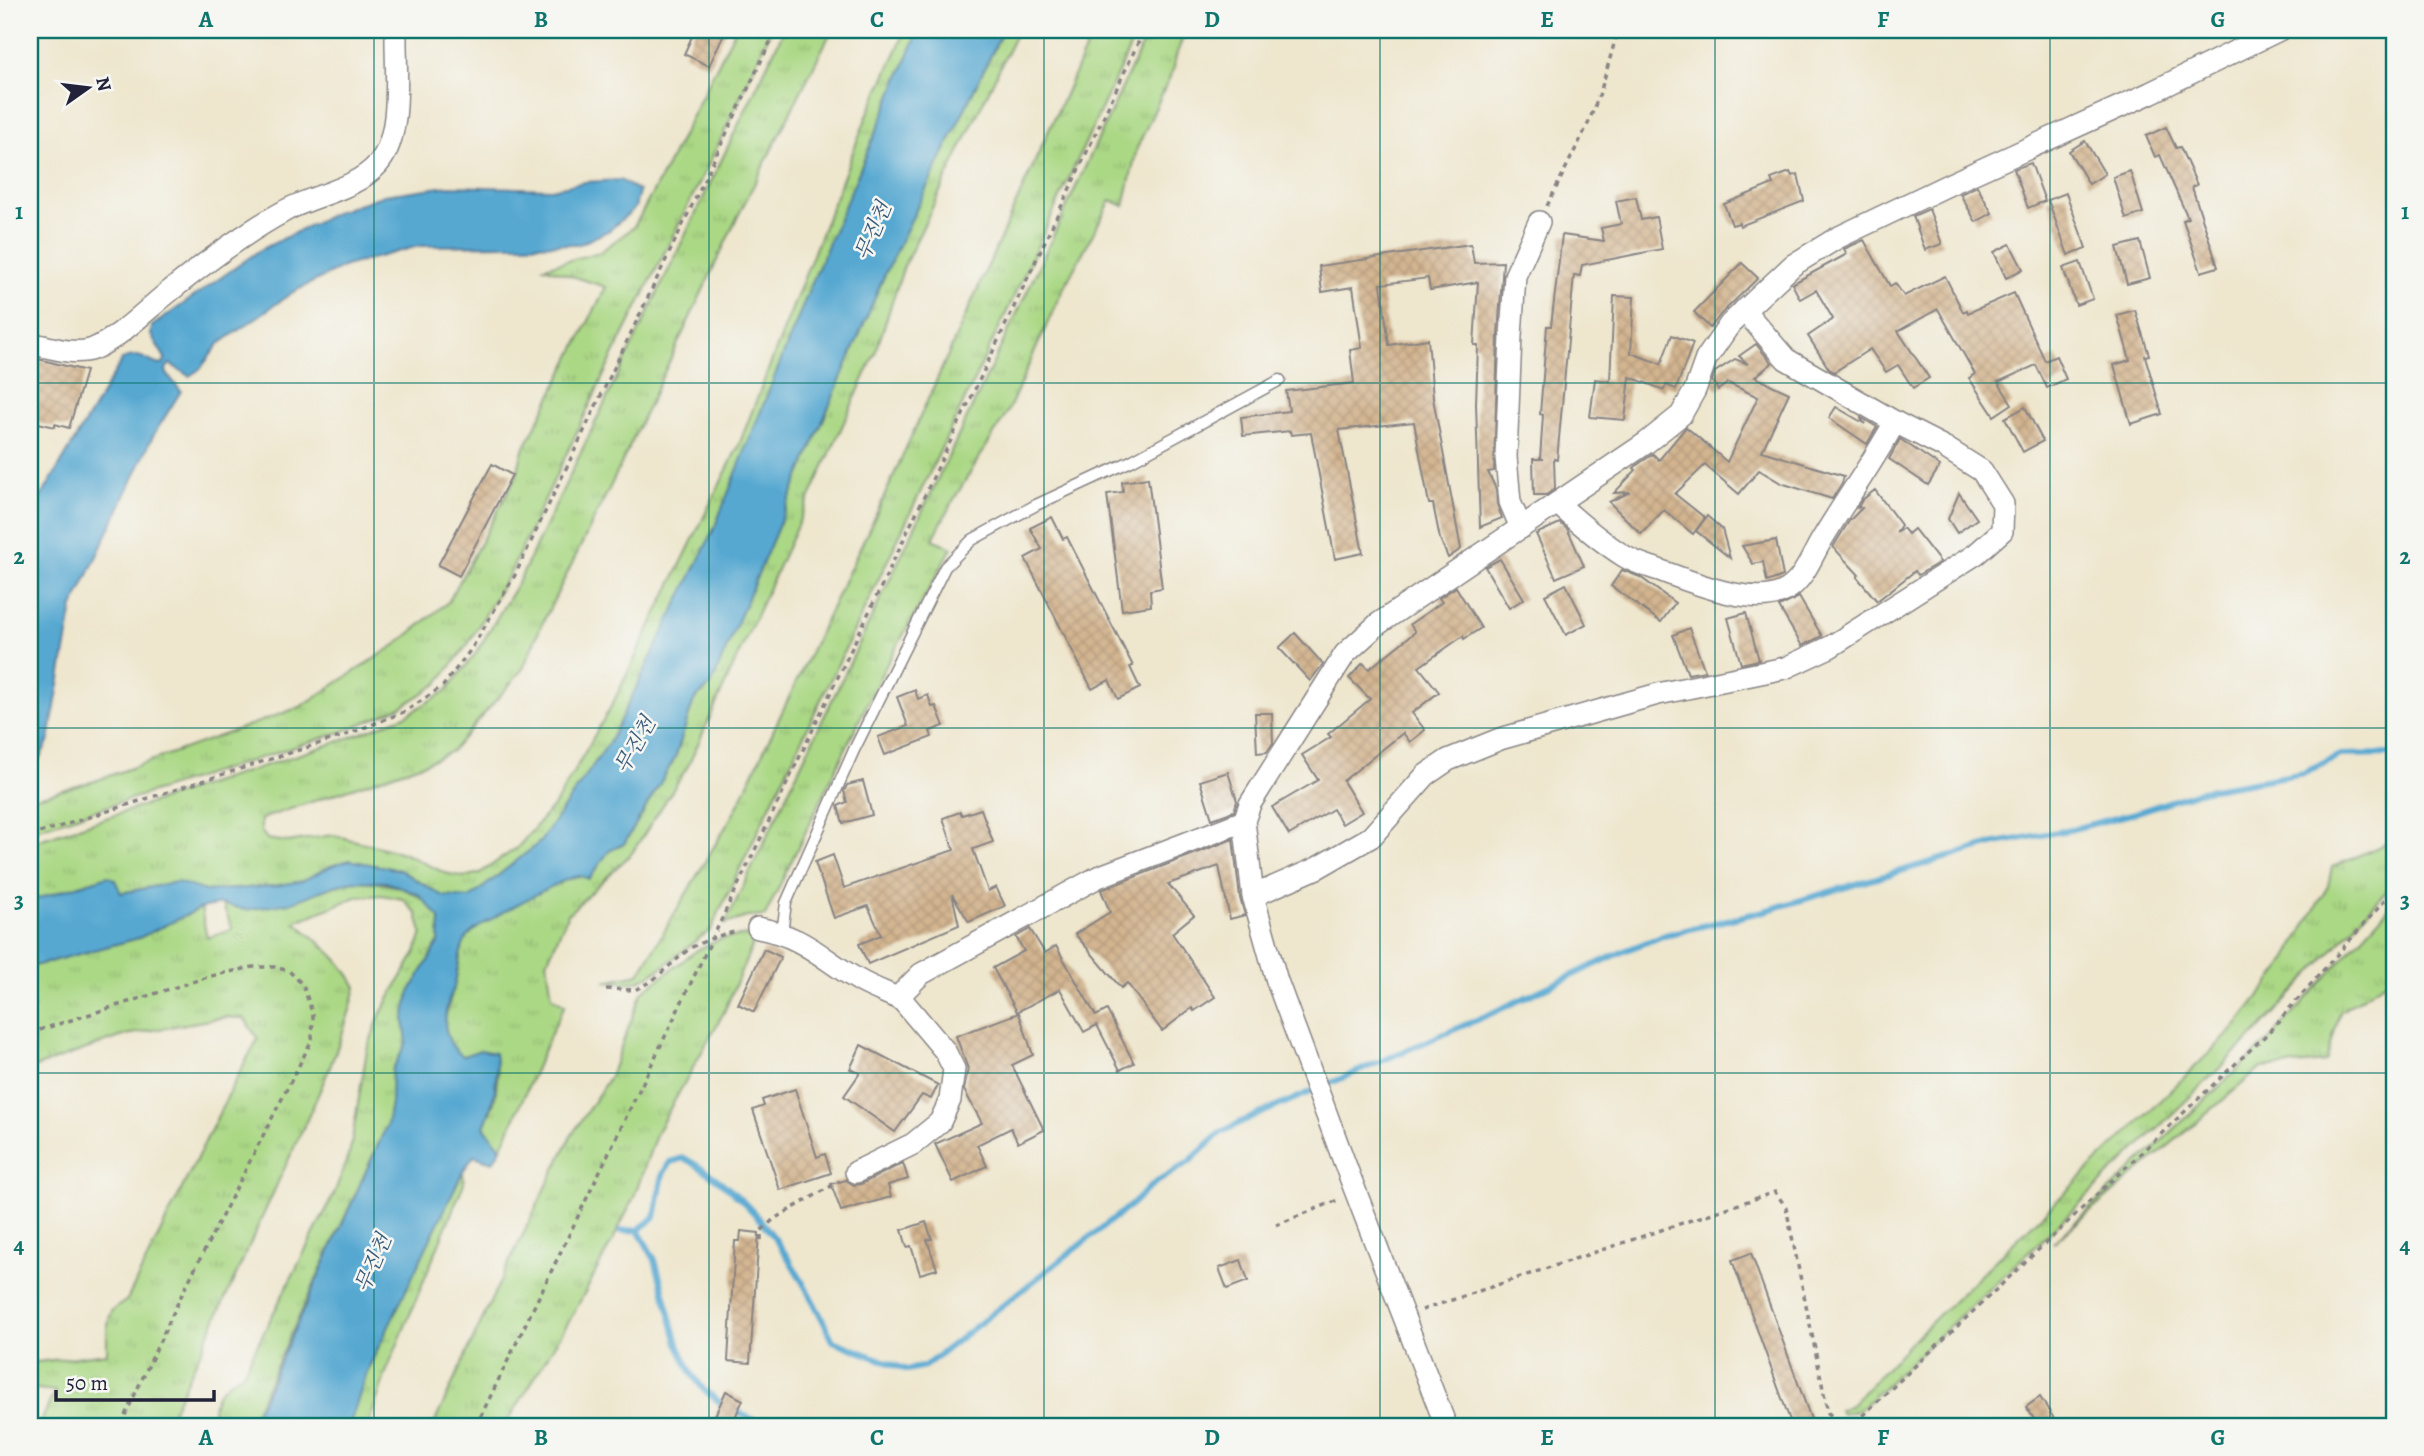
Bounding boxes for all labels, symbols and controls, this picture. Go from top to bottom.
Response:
text: A [198,4,214,35]
text: B [534,4,548,35]
text: C [870,4,884,35]
text: D [1204,4,1220,35]
text: E [1540,4,1554,35]
text: F [1877,4,1890,35]
text: G [2210,4,2226,35]
north arrow [52,52,122,122]
text: N [89,74,118,94]
text: 1 [15,196,23,227]
water label: 무진천 [848,196,898,264]
text: 1 [2401,196,2409,227]
text: 2 [13,541,25,572]
text: 2 [2399,541,2411,572]
water label: 무진천 [608,710,663,778]
text: 3 [14,885,24,916]
text: 3 [2400,885,2410,916]
water label: 무진천 [348,1228,398,1296]
text: 4 [14,1230,25,1261]
text: 4 [2400,1230,2411,1261]
scale bar [56,1358,214,1402]
text: 50 m [66,1369,108,1397]
text: A [198,1422,214,1453]
text: B [534,1422,548,1453]
text: C [870,1422,884,1453]
text: D [1204,1422,1220,1453]
text: E [1540,1422,1554,1453]
text: F [1877,1422,1890,1453]
text: G [2210,1422,2226,1453]

